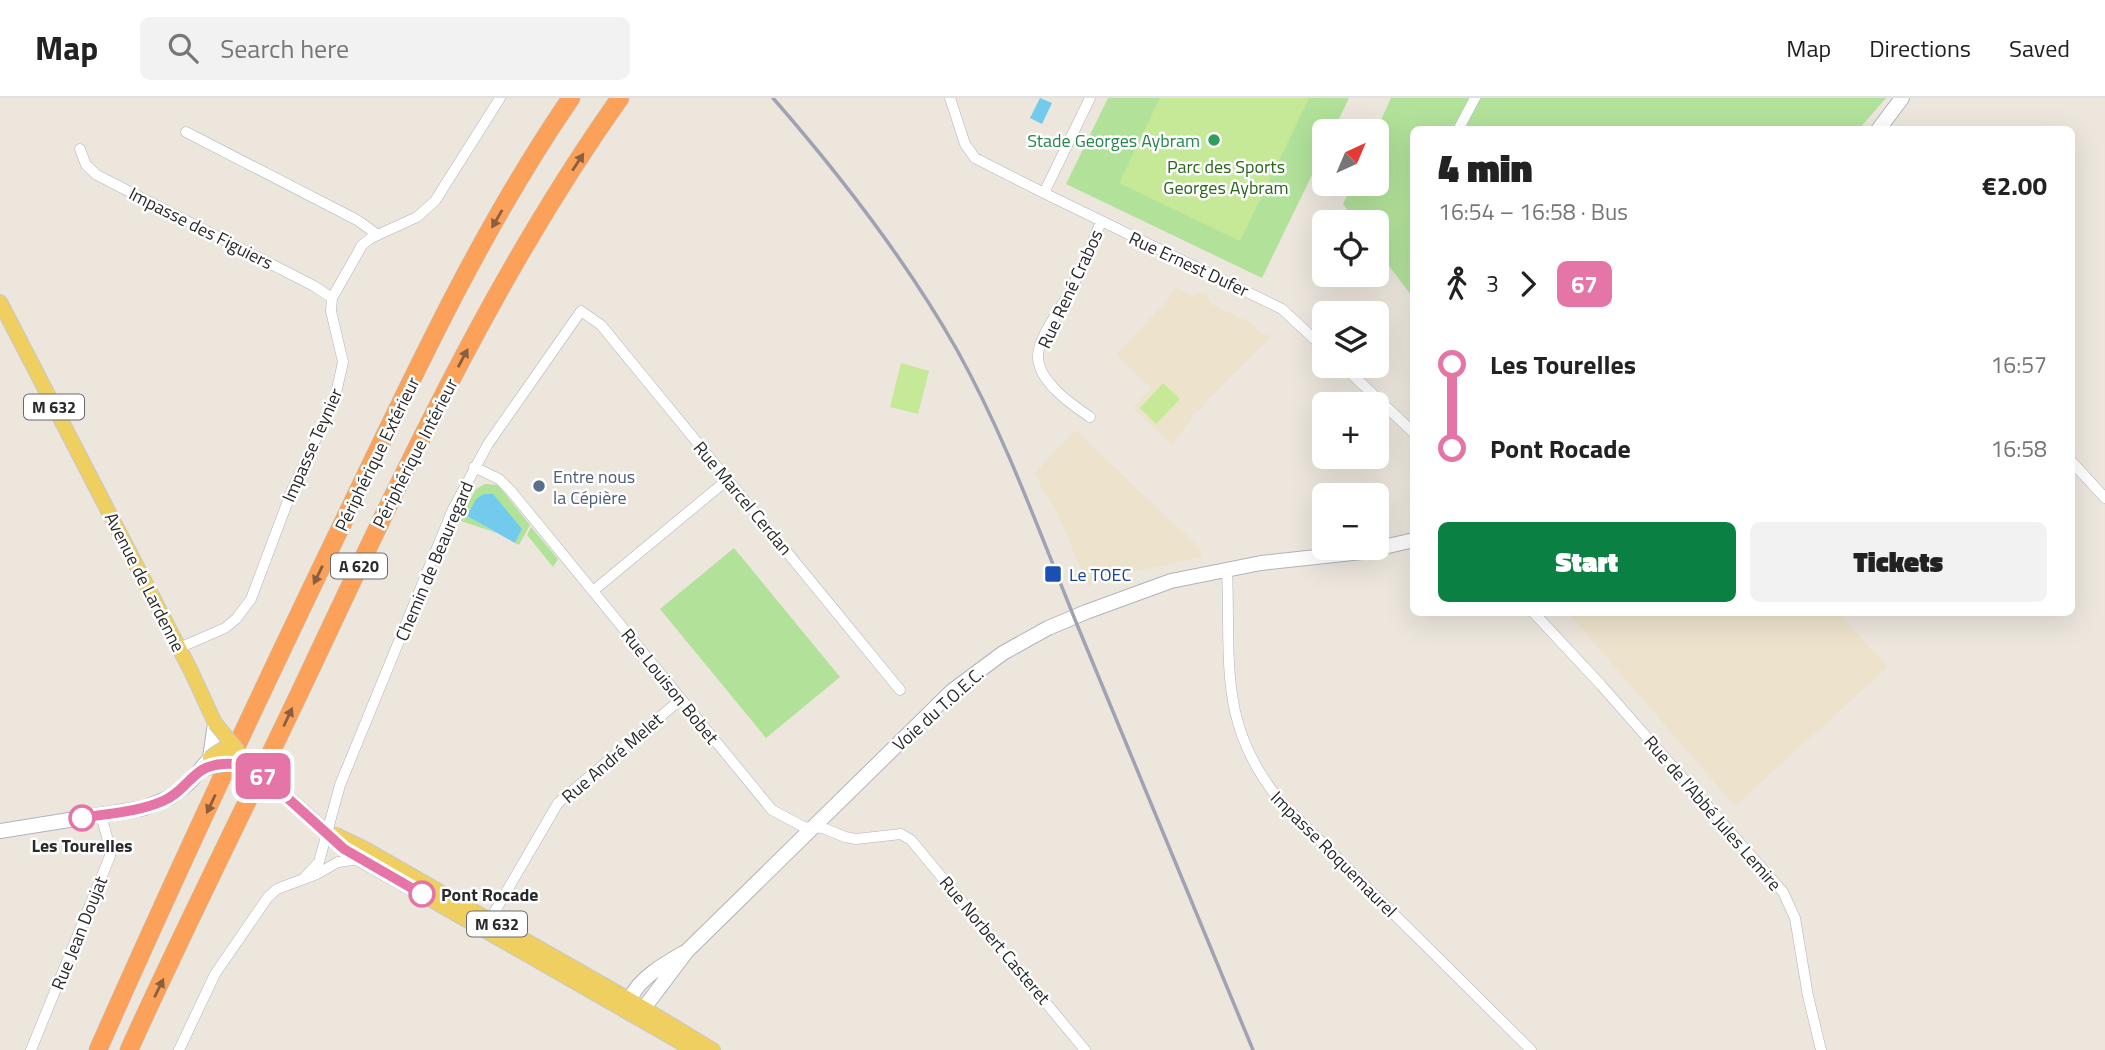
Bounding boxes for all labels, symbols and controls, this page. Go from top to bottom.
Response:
search box [140,17,630,80]
text: Map [35,23,98,73]
icon: search [164,29,202,67]
text: Search here [220,29,349,68]
text: Map [1786,30,1831,66]
text: Directions [1869,30,1971,66]
text: Saved [2009,30,2070,66]
north arrow [1312,119,1390,196]
map controls [1312,119,1389,560]
place label: Stade Georges Aybram [1027,127,1200,154]
marker: Stade Georges Aybram [1206,132,1222,148]
text: 4 min [1438,139,1532,197]
one-way arrow [571,152,584,171]
park label: Parc des Sports Georges Aybram [1163,153,1289,201]
text: €2.00 [1982,166,2047,205]
street label: Impasse des Figuiers [124,180,278,276]
text: 16:54 – 16:58 · Bus [1438,194,1628,229]
one-way arrow [491,209,503,229]
button: locate [1312,210,1389,287]
street label: Rue Ernest Dufer [1125,224,1253,304]
street label: Rue René Crabos [1031,225,1109,353]
icon: walk [1438,265,1476,303]
icon: forward [1509,265,1547,303]
text: 3 [1486,266,1499,301]
text: 67 [1571,266,1598,302]
button: layers [1312,301,1389,378]
text: Les Tourelles [1490,345,1636,384]
text: 16:57 [1990,347,2047,382]
one-way arrow [457,348,469,368]
street label: Périphérique Extérieur [328,372,426,536]
street label: Périphérique Intérieur [366,373,464,533]
street label: Impasse Teynier [275,384,349,506]
button: + [1312,392,1389,469]
road number: M 632 [24,394,84,420]
text: Pont Rocade [1490,429,1631,468]
text: 16:58 [1990,431,2047,466]
street label: Rue Marcel Cerdan [687,435,799,561]
place label: Entre nous la Cépière [553,463,635,511]
street label: Chemin de Beauregard [388,477,480,645]
marker: Entre nous la Cépière [531,478,547,494]
button: − [1312,483,1389,560]
street label: Avenue de Lardenne [98,507,192,657]
button: Start [1438,522,1736,602]
button: Tickets [1750,522,2047,602]
road number: A 620 [331,554,387,579]
place label: Le TOEC [1069,561,1131,588]
marker: Le TOEC [1043,564,1063,584]
one-way arrow [312,565,323,585]
street label: Rue Louison Bobet [615,622,726,750]
street label: Voie du T.O.E.C. [886,661,990,757]
street label: Rue André Melet [555,706,669,810]
one-way arrow [282,707,294,727]
street label: Rue de l'Abbé Jules Lemire [1638,729,1788,897]
line badge: 67 [232,753,294,799]
text: 67 [250,758,276,794]
street label: Impasse Roquemaurel [1265,785,1403,923]
one-way arrow [205,793,216,814]
marker: Les Tourelles [69,805,95,831]
place label: Les Tourelles [31,832,133,859]
street label: Rue Norbert Casteret [933,870,1057,1011]
street label: Rue Jean Doujat [44,871,114,994]
marker: Pont Rocade [409,881,435,907]
place label: Pont Rocade [441,881,539,908]
road number: M 632 [467,912,527,936]
one-way arrow [153,978,164,998]

